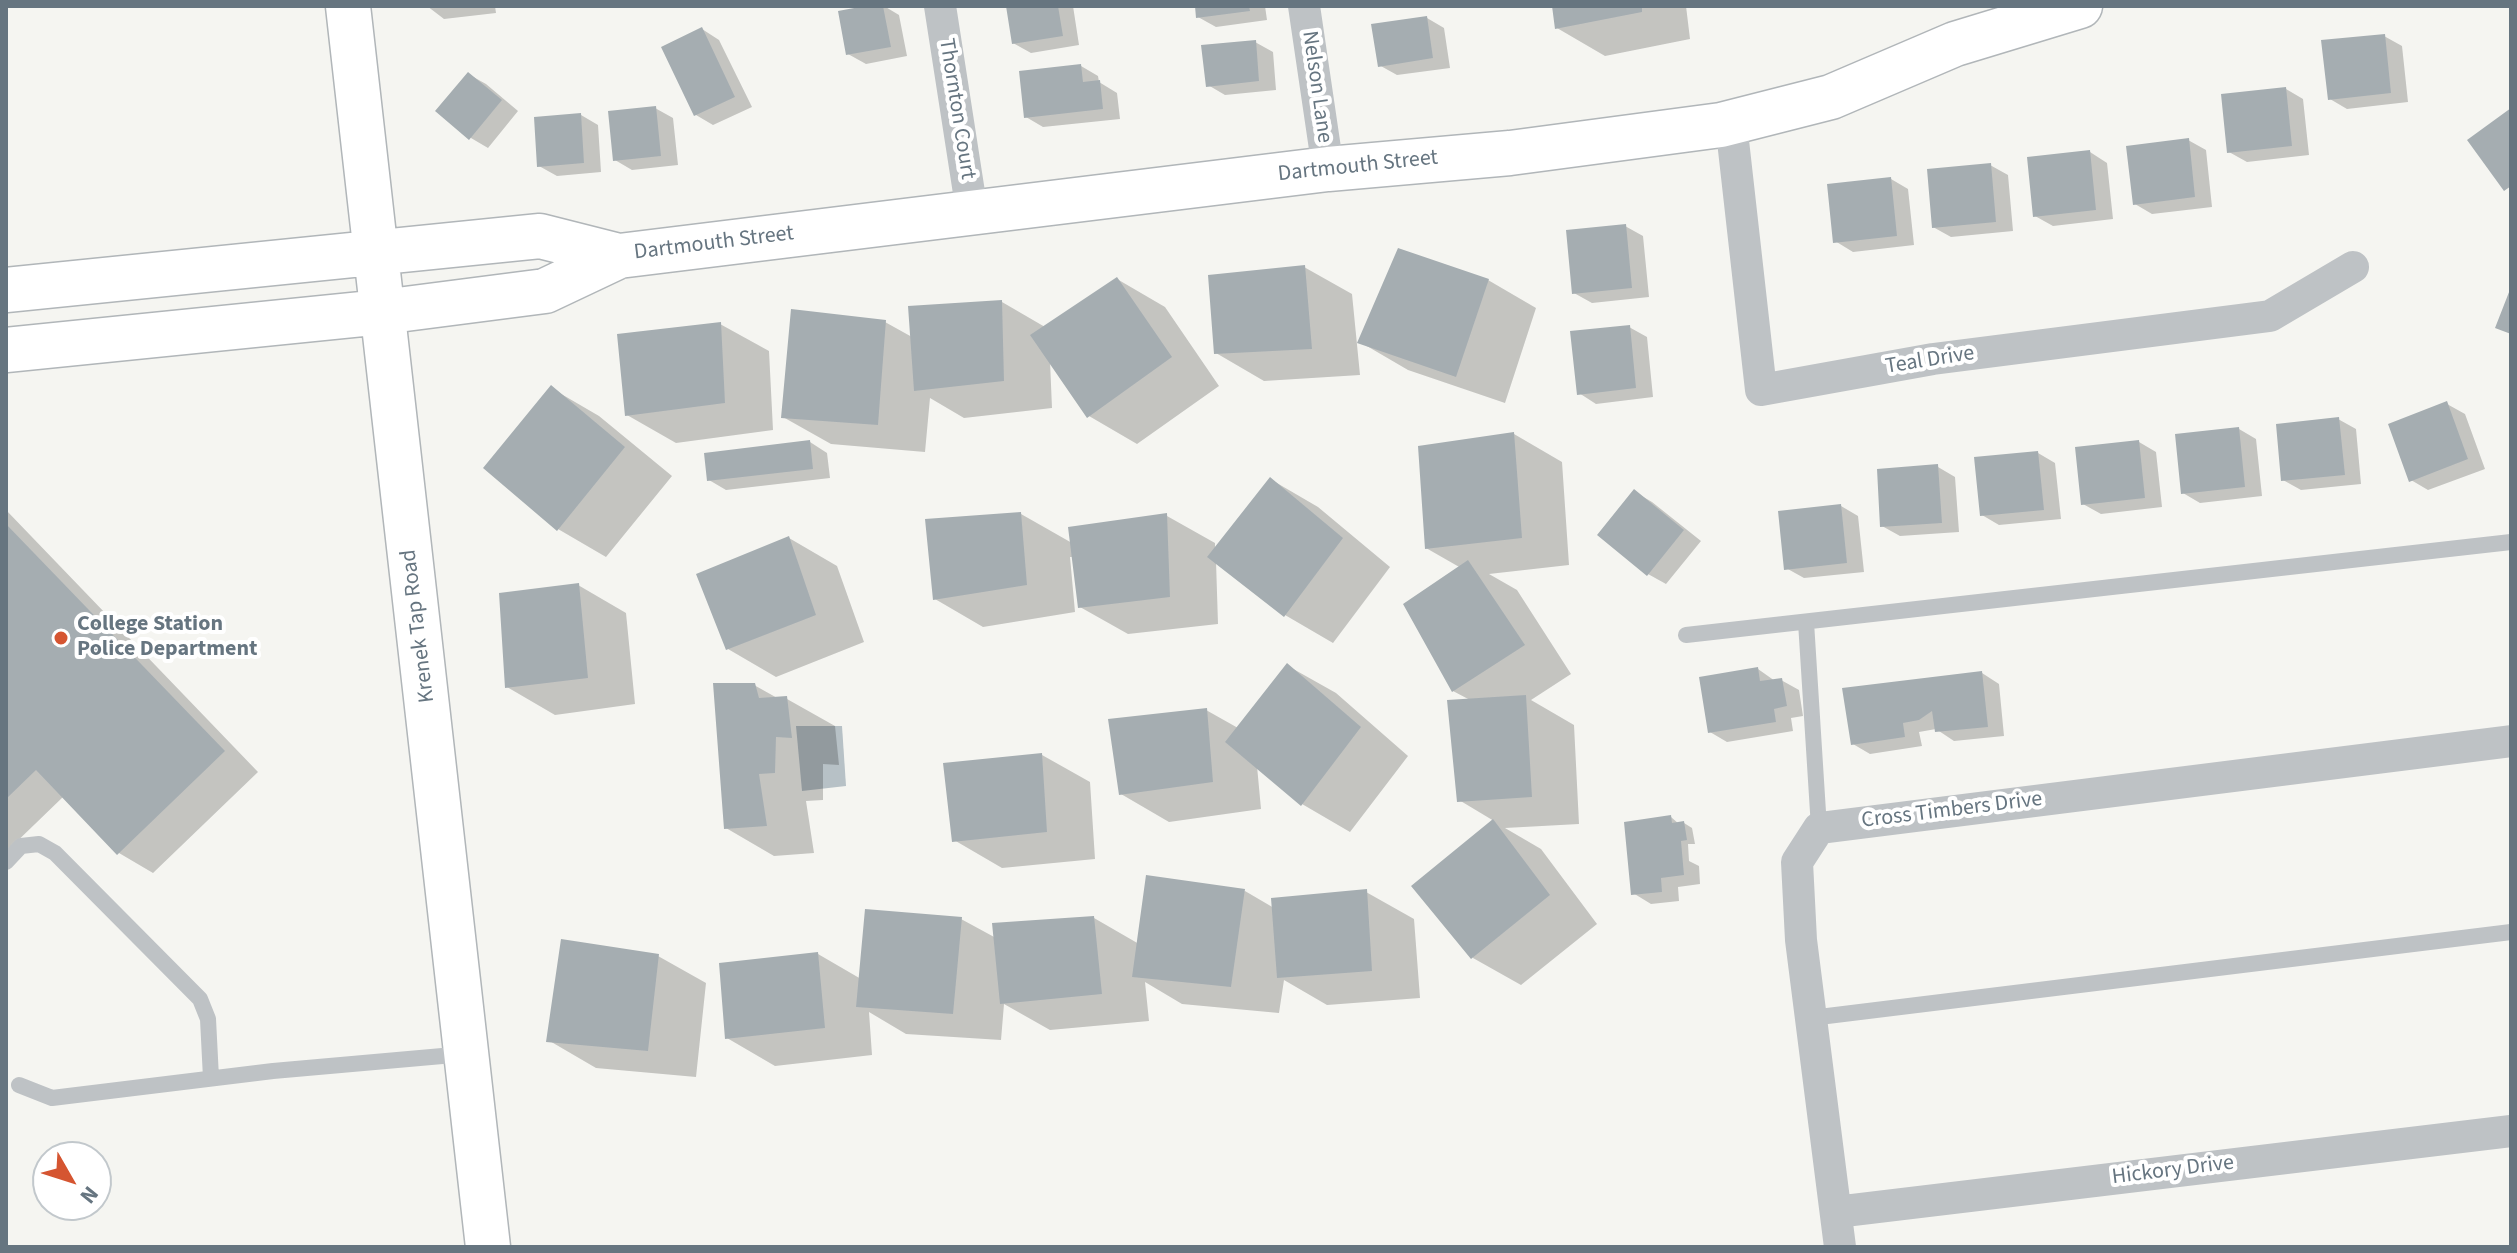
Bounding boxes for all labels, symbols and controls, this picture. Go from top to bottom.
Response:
street label: Nelson Lane [1295,29,1337,145]
street label: Thornton Court [932,37,980,181]
street label: Dartmouth Street [1277,145,1439,189]
street label: Dartmouth Street [633,221,795,267]
street label: Teal Drive [1884,341,1976,381]
street label: Krenek Tap Road [396,548,442,704]
place label: College Station Police Department [77,612,257,664]
marker: College Station Police Department [52,629,70,647]
street label: Cross Timbers Drive [1860,787,2044,835]
north arrow [32,1141,112,1221]
street label: Hickory Drive [2110,1150,2236,1192]
text: N [72,1179,106,1211]

